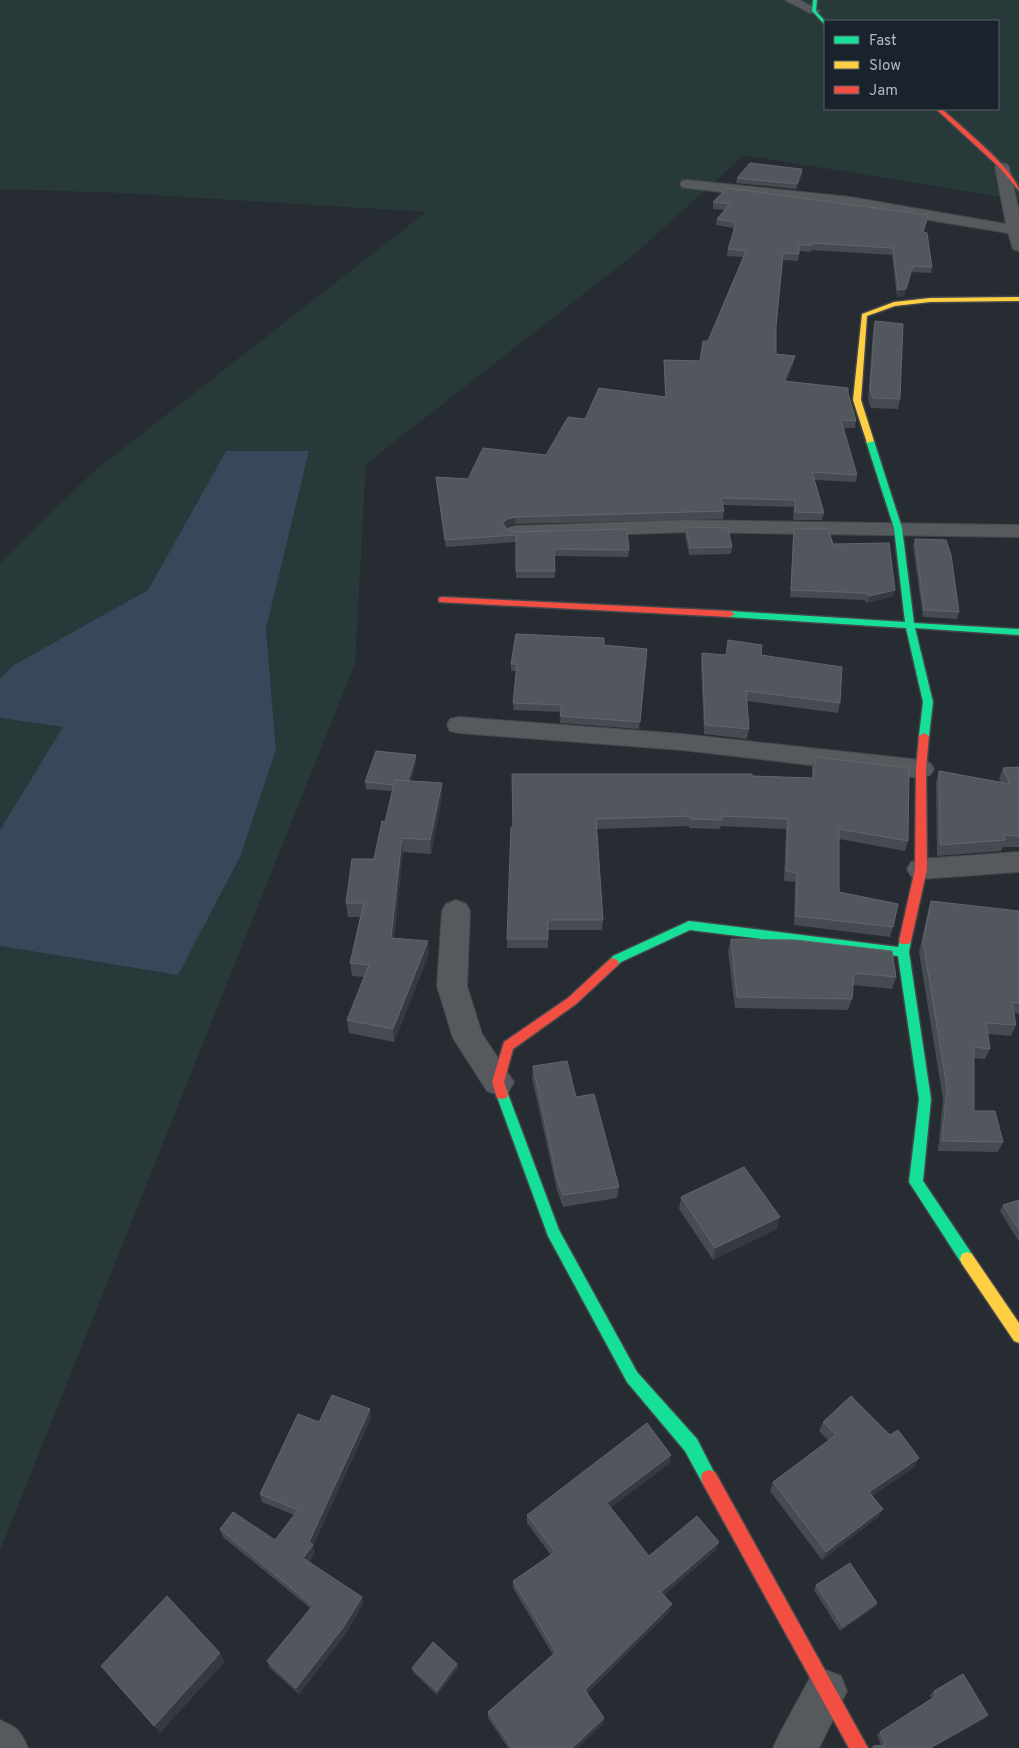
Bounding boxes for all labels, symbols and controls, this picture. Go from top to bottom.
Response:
legend [824,20,999,110]
text: Fast [869,32,897,51]
text: Slow [869,57,901,76]
text: Jam [869,82,898,101]

